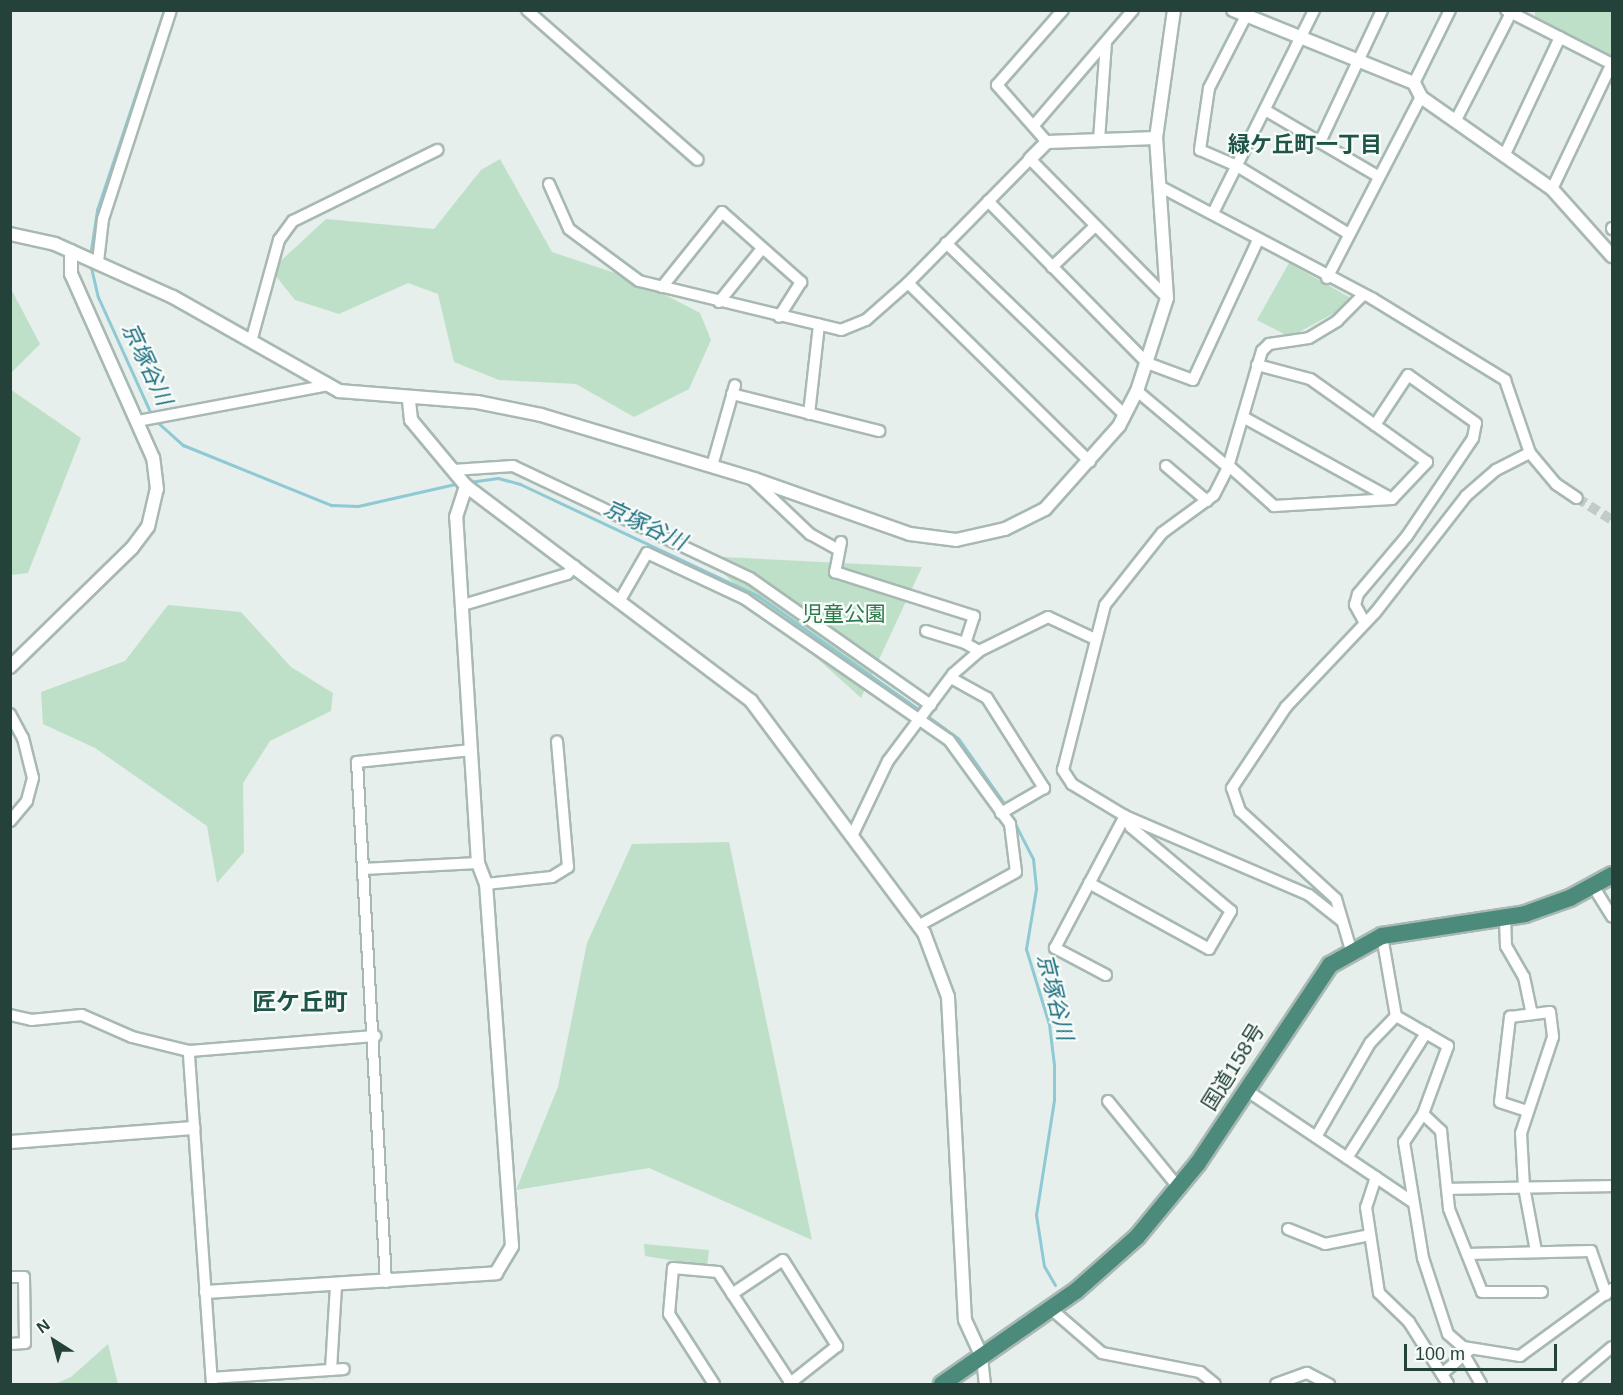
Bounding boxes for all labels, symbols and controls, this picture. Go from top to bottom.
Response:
district label: 緑ケ丘町一丁目 [1228,132,1382,158]
water label: 京塚谷川 [116,319,178,409]
water label: 京塚谷川 [600,494,690,556]
park label: 児童公園 [802,601,886,627]
water label: 京塚谷川 [1032,951,1078,1043]
district label: 匠ケ丘町 [252,988,348,1016]
street label: 国道158号 [1196,1019,1270,1115]
north arrow [24,1311,84,1371]
text: N [33,1316,53,1336]
scale bar [1407,1332,1560,1370]
text: 100 m [1415,1344,1465,1364]

